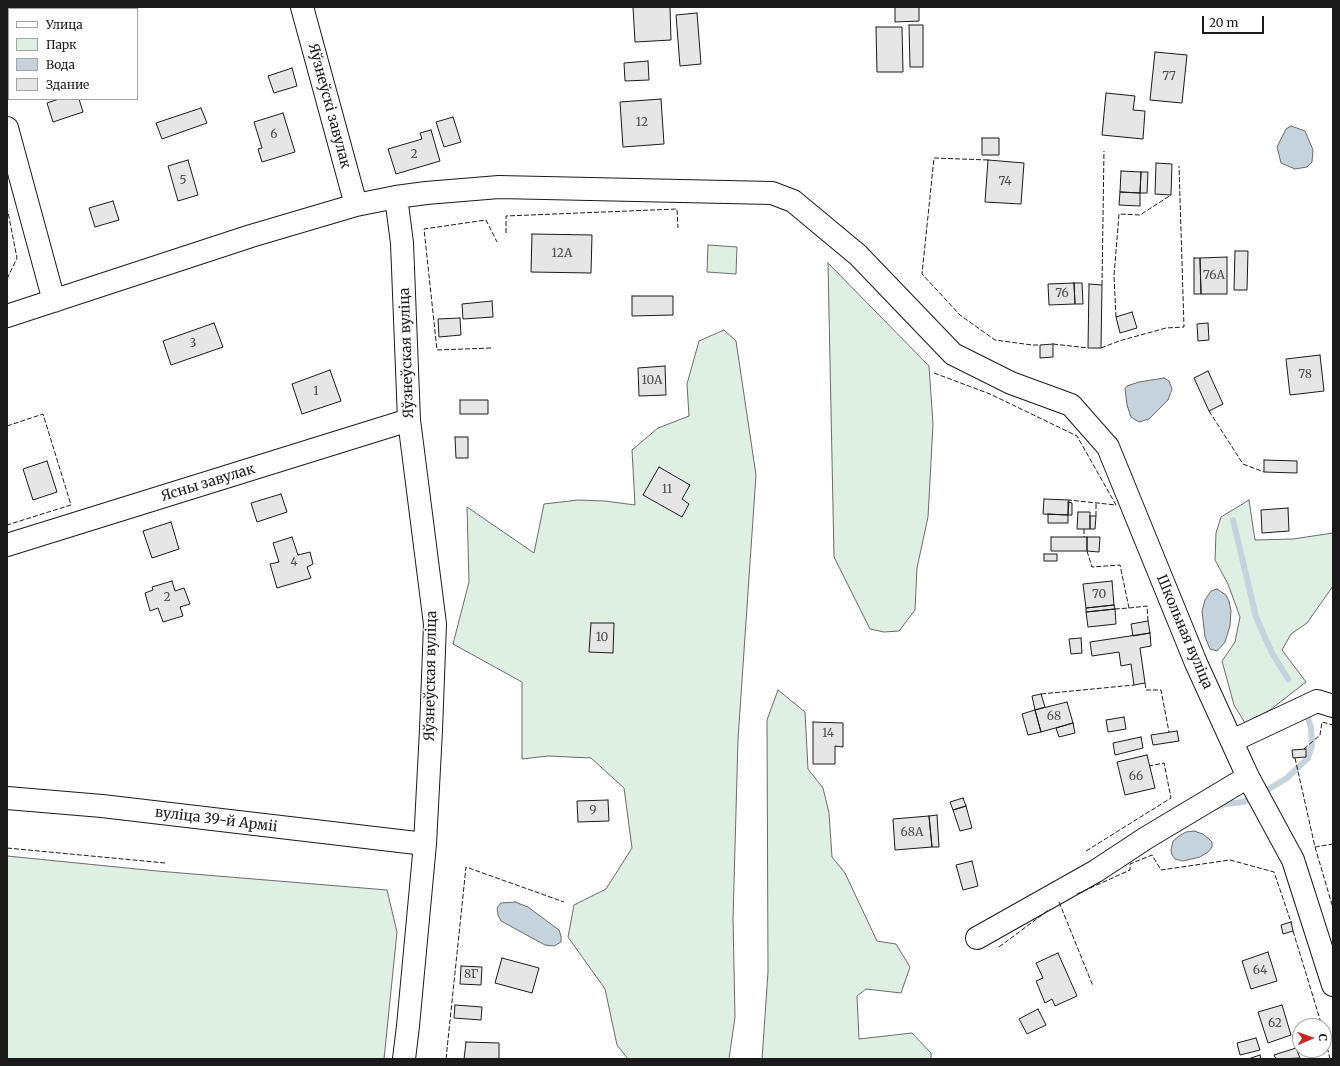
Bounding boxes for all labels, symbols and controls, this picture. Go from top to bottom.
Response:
legend [8,8,138,100]
scale bar [1204,8,1266,34]
text: 20 m [1209,15,1238,30]
text: Улица [46,17,83,32]
text: Парк [46,37,77,52]
street label: Яўзнеўскі завулак [304,42,354,170]
text: Вода [46,57,75,72]
house number: 77 [1162,70,1176,84]
text: Здание [46,77,89,92]
house number: 12 [636,116,648,130]
house number: 6 [270,128,278,142]
house number: 2 [410,148,418,162]
house number: 5 [179,174,187,188]
house number: 74 [998,175,1012,189]
house number: 12А [552,247,572,261]
house number: 76А [1203,269,1225,283]
street label: Яўзнеўская вуліца [396,287,418,419]
house number: 76 [1055,287,1069,301]
house number: 3 [190,337,196,351]
house number: 78 [1298,368,1312,382]
house number: 10А [642,374,662,388]
house number: 1 [313,385,319,399]
street label: Ясны завулак [159,461,257,505]
house number: 11 [662,483,672,497]
house number: 4 [290,556,298,570]
street label: Школьная вуліца [1152,572,1216,692]
house number: 70 [1092,588,1106,602]
house number: 2 [163,591,171,605]
street label: Яўзнеўская вуліца [421,611,441,741]
house number: 10 [596,631,608,645]
house number: 68 [1047,710,1061,724]
house number: 14 [822,727,834,741]
house number: 66 [1129,770,1143,784]
street label: вуліца 39-й Арміі [154,804,278,836]
house number: 9 [589,804,597,818]
house number: 68А [901,826,923,840]
house number: 64 [1253,964,1267,978]
house number: 8Г [464,968,478,982]
house number: 62 [1268,1017,1282,1031]
north arrow [1292,1018,1332,1058]
text: С [1316,1034,1330,1041]

